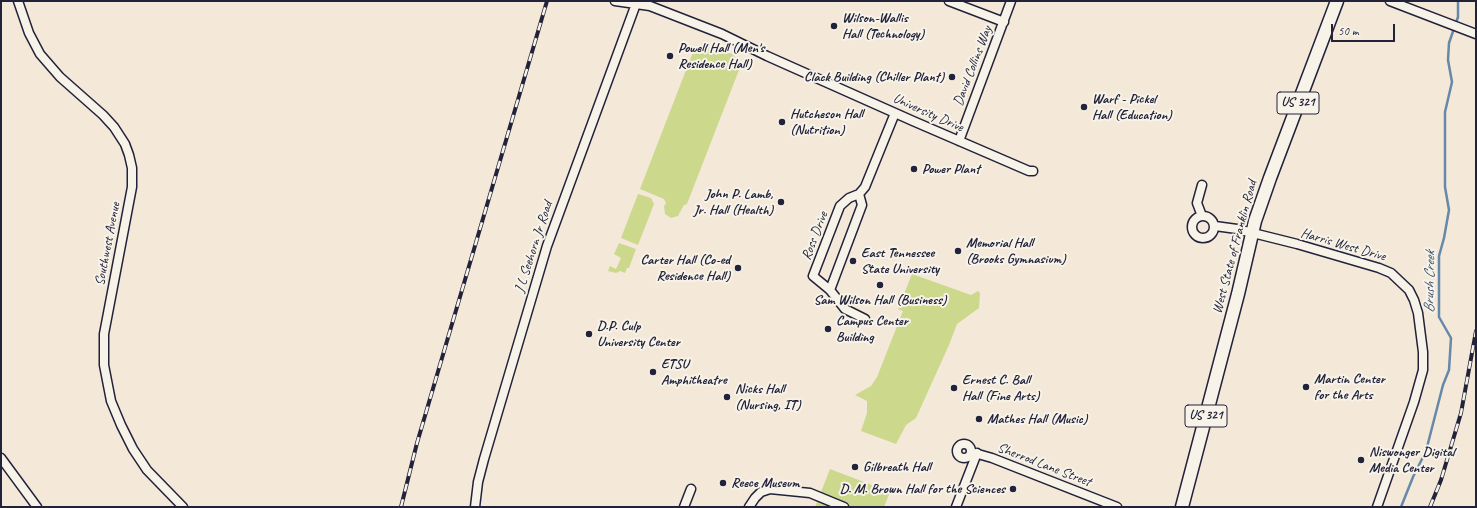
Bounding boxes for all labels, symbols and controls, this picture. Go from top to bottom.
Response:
place label: Wilson-Wallis Hall (Technology) [842,10,924,42]
scale bar [1333,16,1397,42]
marker: Wilson-Wallis Hall (Technology) [829,21,839,31]
text: 50 m [1338,23,1358,39]
street label: David Collins Way [950,24,996,108]
place label: Powell Hall (Men's Residence Hall) [678,40,764,72]
marker: Powell Hall (Men's Residence Hall) [665,51,675,61]
place label: Clack Building (Chiller Plant) [804,69,944,85]
marker: Clack Building (Chiller Plant) [947,72,957,82]
street label: University Drive [890,90,966,136]
place label: Warf - Pickel Hall (Education) [1092,91,1172,124]
road number: US 321 [1277,92,1319,114]
marker: Warf - Pickel Hall (Education) [1079,102,1089,112]
place label: Hutcheson Hall (Nutrition) [790,106,863,138]
marker: Hutcheson Hall (Nutrition) [777,117,787,127]
place label: Power Plant [922,161,980,177]
marker: Power Plant [909,164,919,174]
street label: West State of Franklin Road [1209,179,1261,315]
place label: John P. Lamb, Jr. Hall (Health) [693,186,773,218]
marker: John P. Lamb, Jr. Hall (Health) [776,197,786,207]
street label: J L Seehorn Jr Road [511,199,557,295]
street label: Southwest Avenue [92,201,124,287]
street label: Ross Drive [798,209,832,263]
street label: Harris West Drive [1299,225,1387,265]
place label: Memorial Hall (Brooks Gymnasium) [966,235,1066,268]
place label: East Tennessee State University [861,245,939,278]
marker: Memorial Hall (Brooks Gymnasium) [953,246,963,256]
water label: Brush Creek [1420,251,1440,313]
place label: Carter Hall (Co-ed Residence Hall) [640,252,730,284]
marker: East Tennessee State University [848,256,858,266]
marker: Carter Hall (Co-ed Residence Hall) [733,263,743,273]
marker: Sam Wilson Hall (Business) [875,280,885,290]
place label: Sam Wilson Hall (Business) [814,292,946,308]
place label: Campus Center Building [836,313,908,346]
place label: D.P. Culp University Center [597,318,680,350]
marker: Campus Center Building [823,324,833,334]
marker: D.P. Culp University Center [584,329,594,339]
place label: ETSU Amphitheatre [661,356,727,388]
marker: ETSU Amphitheatre [648,367,658,377]
place label: Martin Center for the Arts [1314,371,1385,404]
place label: Ernest C. Ball Hall (Fine Arts) [962,372,1039,404]
place label: Nicks Hall (Nursing, IT) [735,381,801,414]
marker: Martin Center for the Arts [1301,382,1311,392]
marker: Ernest C. Ball Hall (Fine Arts) [949,383,959,393]
marker: Nicks Hall (Nursing, IT) [722,392,732,402]
road number: US 321 [1185,405,1227,427]
place label: Mathes Hall (Music) [987,411,1087,427]
marker: Mathes Hall (Music) [974,414,984,424]
street label: Sherrod Lane Street [995,439,1093,491]
place label: Niswonger Digital Media Center [1369,444,1455,476]
marker: Niswonger Digital Media Center [1356,455,1366,465]
place label: Gilbreath Hall [863,459,931,475]
marker: Gilbreath Hall [850,462,860,472]
place label: Reece Museum [731,475,800,491]
marker: Reece Museum [718,478,728,488]
place label: D. M. Brown Hall for the Sciences [840,481,1005,497]
marker: D. M. Brown Hall for the Sciences [1008,484,1018,494]

